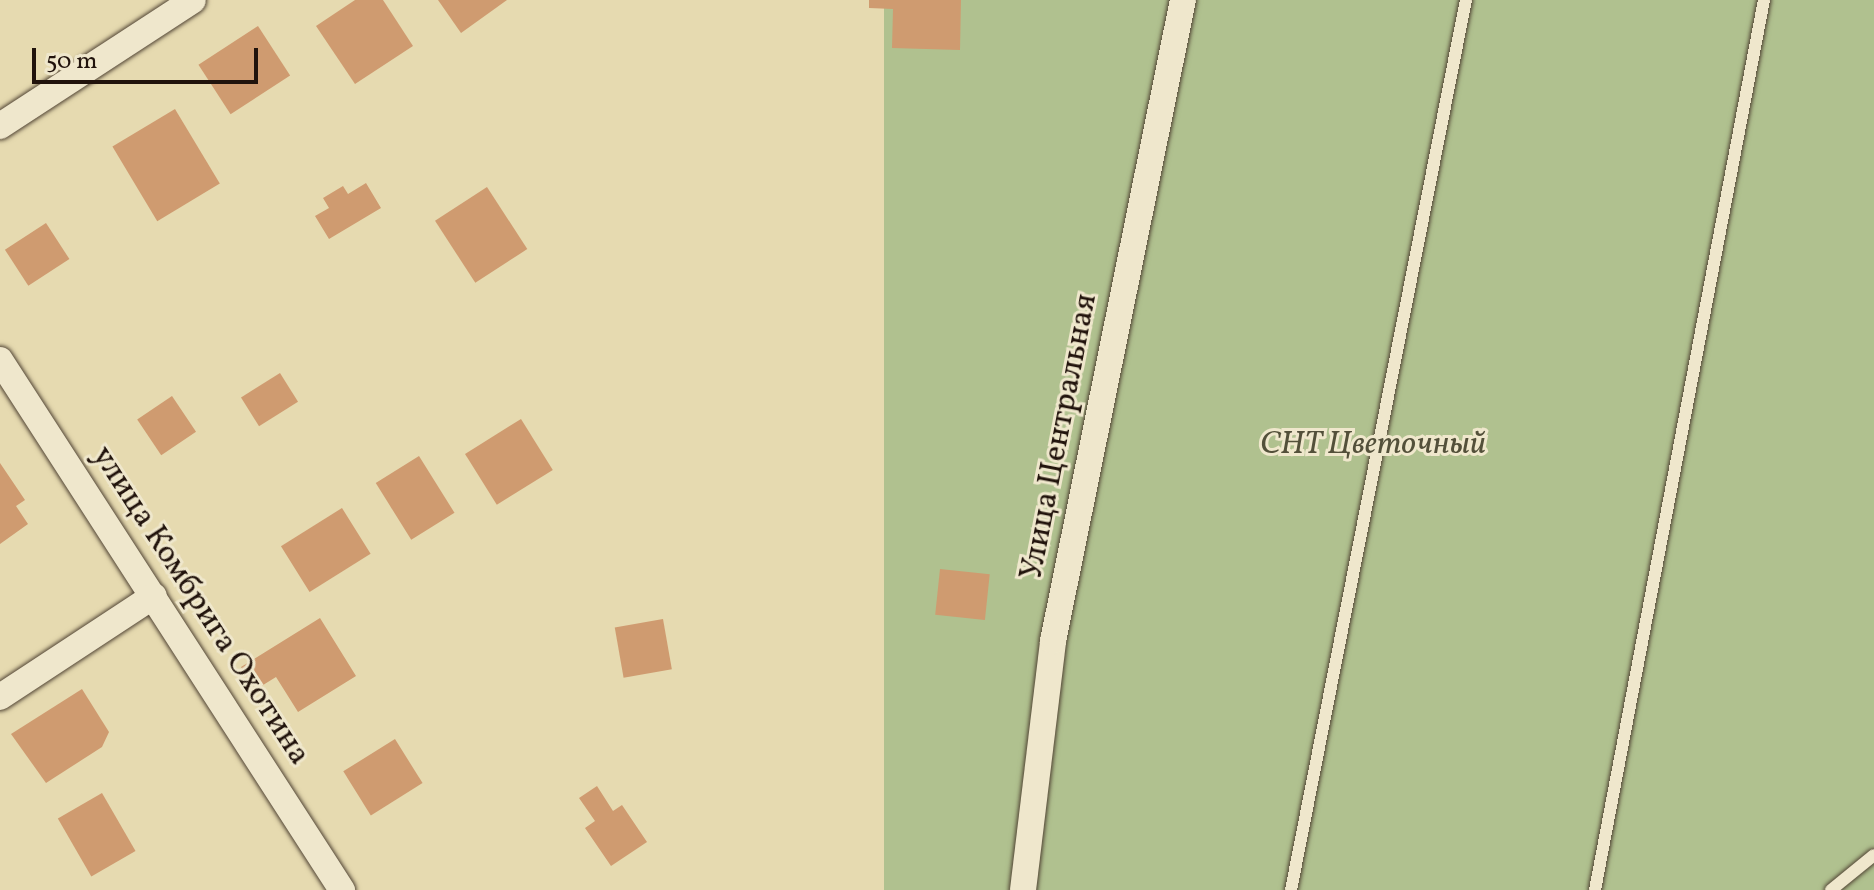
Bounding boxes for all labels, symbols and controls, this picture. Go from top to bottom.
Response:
scale bar [36,32,262,82]
text: 50 m [46,45,98,79]
street label: Улица Центральная [1013,291,1107,583]
park label: СНТ Цветочный [1260,426,1486,464]
street label: улица Комбрига Охотина [82,439,318,773]

